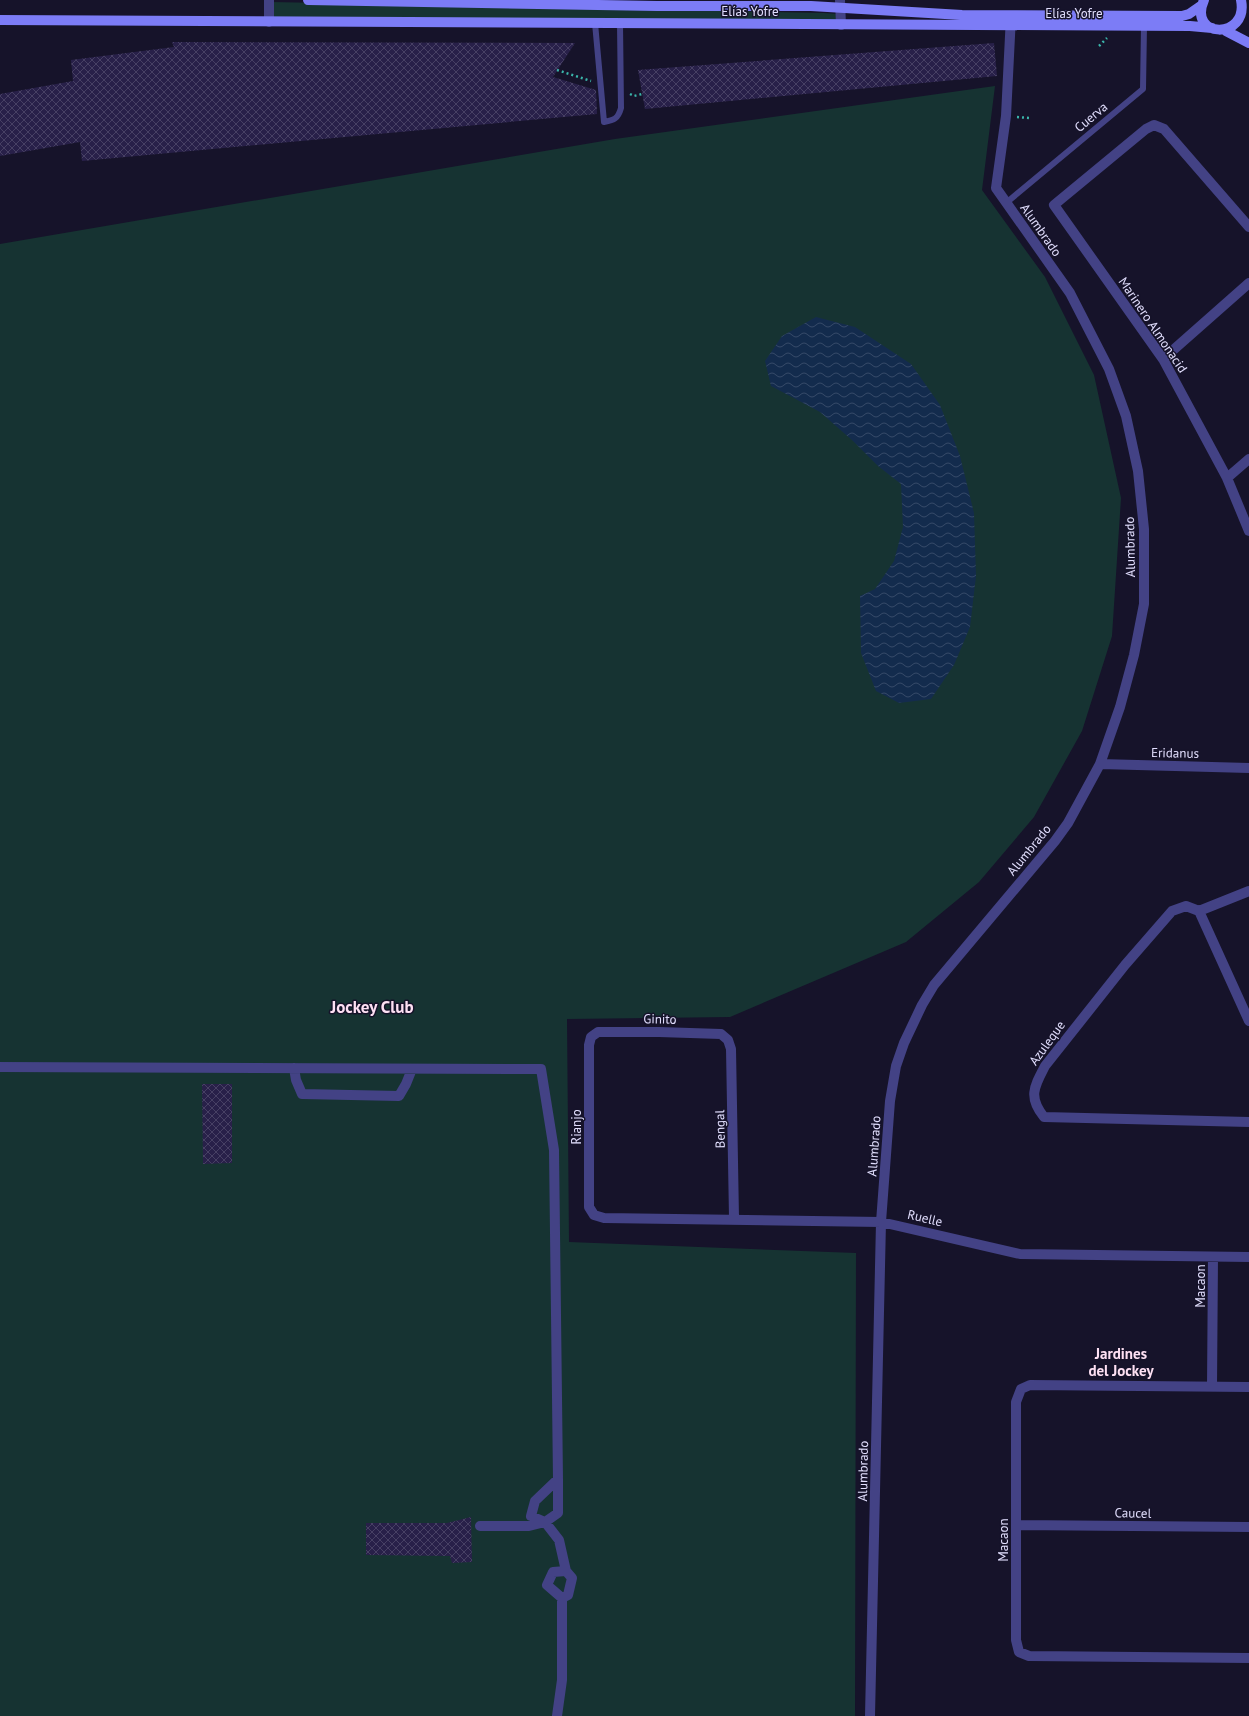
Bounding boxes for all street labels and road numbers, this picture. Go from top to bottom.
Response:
street label: Elías Yofre [721,3,779,20]
street label: Elías Yofre [1045,5,1103,22]
street label: Cuerva [1071,98,1111,136]
street label: Alumbrado [1017,200,1065,260]
street label: Marinero Almonacid [1115,274,1191,376]
street label: Alumbrado [1121,516,1139,578]
street label: Eridanus [1151,744,1199,762]
street label: Alumbrado [1003,821,1055,879]
street label: Ginito [643,1010,677,1028]
street label: Azuleque [1025,1017,1069,1069]
street label: Rianjo [568,1109,585,1145]
street label: Bengal [711,1109,729,1148]
street label: Alumbrado [863,1115,885,1177]
street label: Ruelle [906,1206,944,1230]
street label: Macaon [1192,1264,1209,1308]
street label: Alumbrado [854,1440,872,1502]
street label: Caucel [1115,1504,1152,1522]
street label: Macaon [995,1518,1012,1562]

